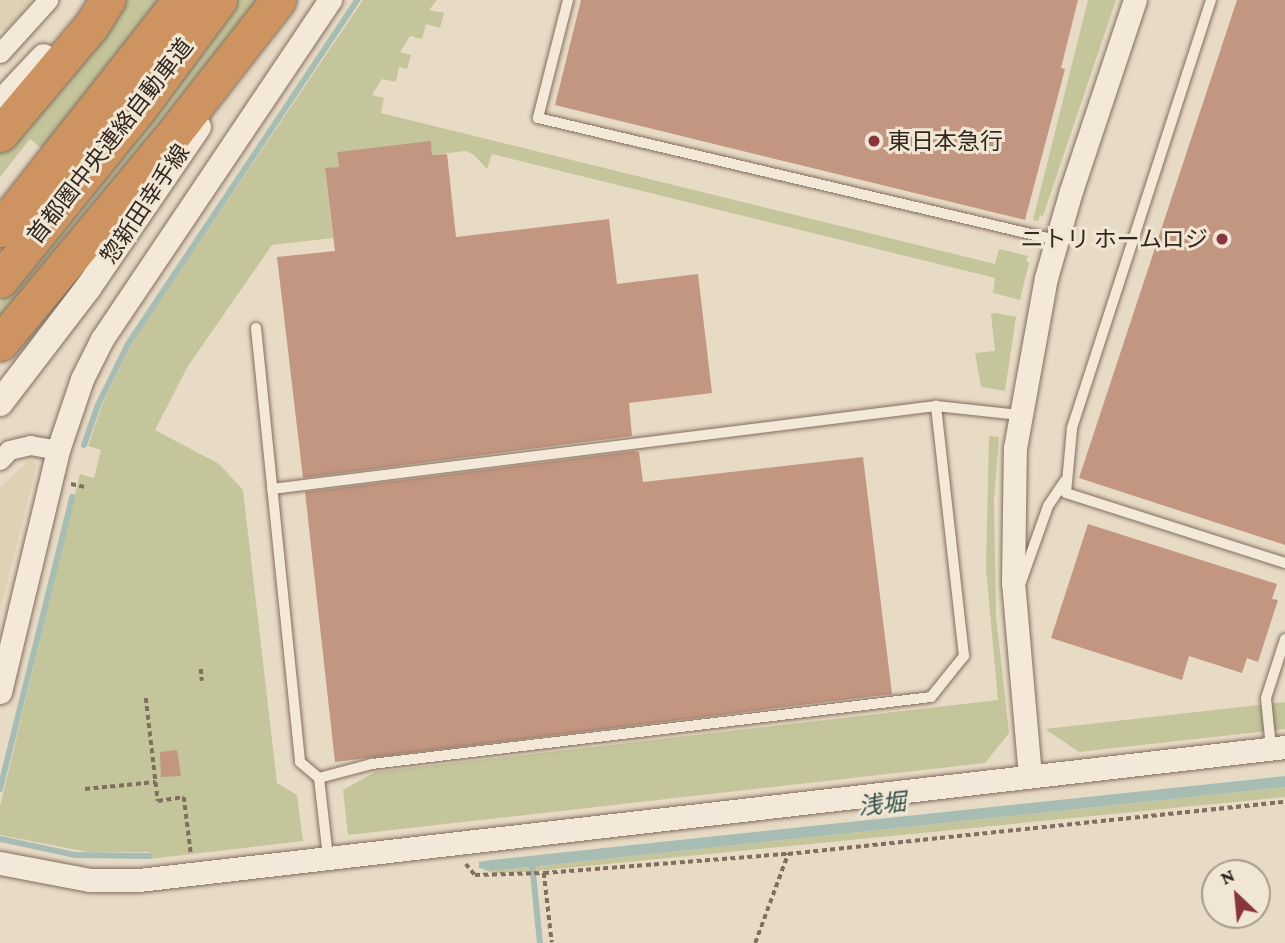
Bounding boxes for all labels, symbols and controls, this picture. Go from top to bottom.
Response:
street label: 首都圏中央連絡自動車道 [21,33,199,249]
place label: 東日本急行 [888,127,1003,155]
marker: 東日本急行 [866,133,882,149]
street label: 惣新田幸手線 [95,139,195,269]
place label: ニトリ ホームロジ [1020,225,1208,253]
marker: ニトリ ホームロジ [1214,231,1230,247]
water label: 浅堀 [857,787,907,821]
north arrow [1201,859,1271,929]
text: N [1217,864,1238,889]

